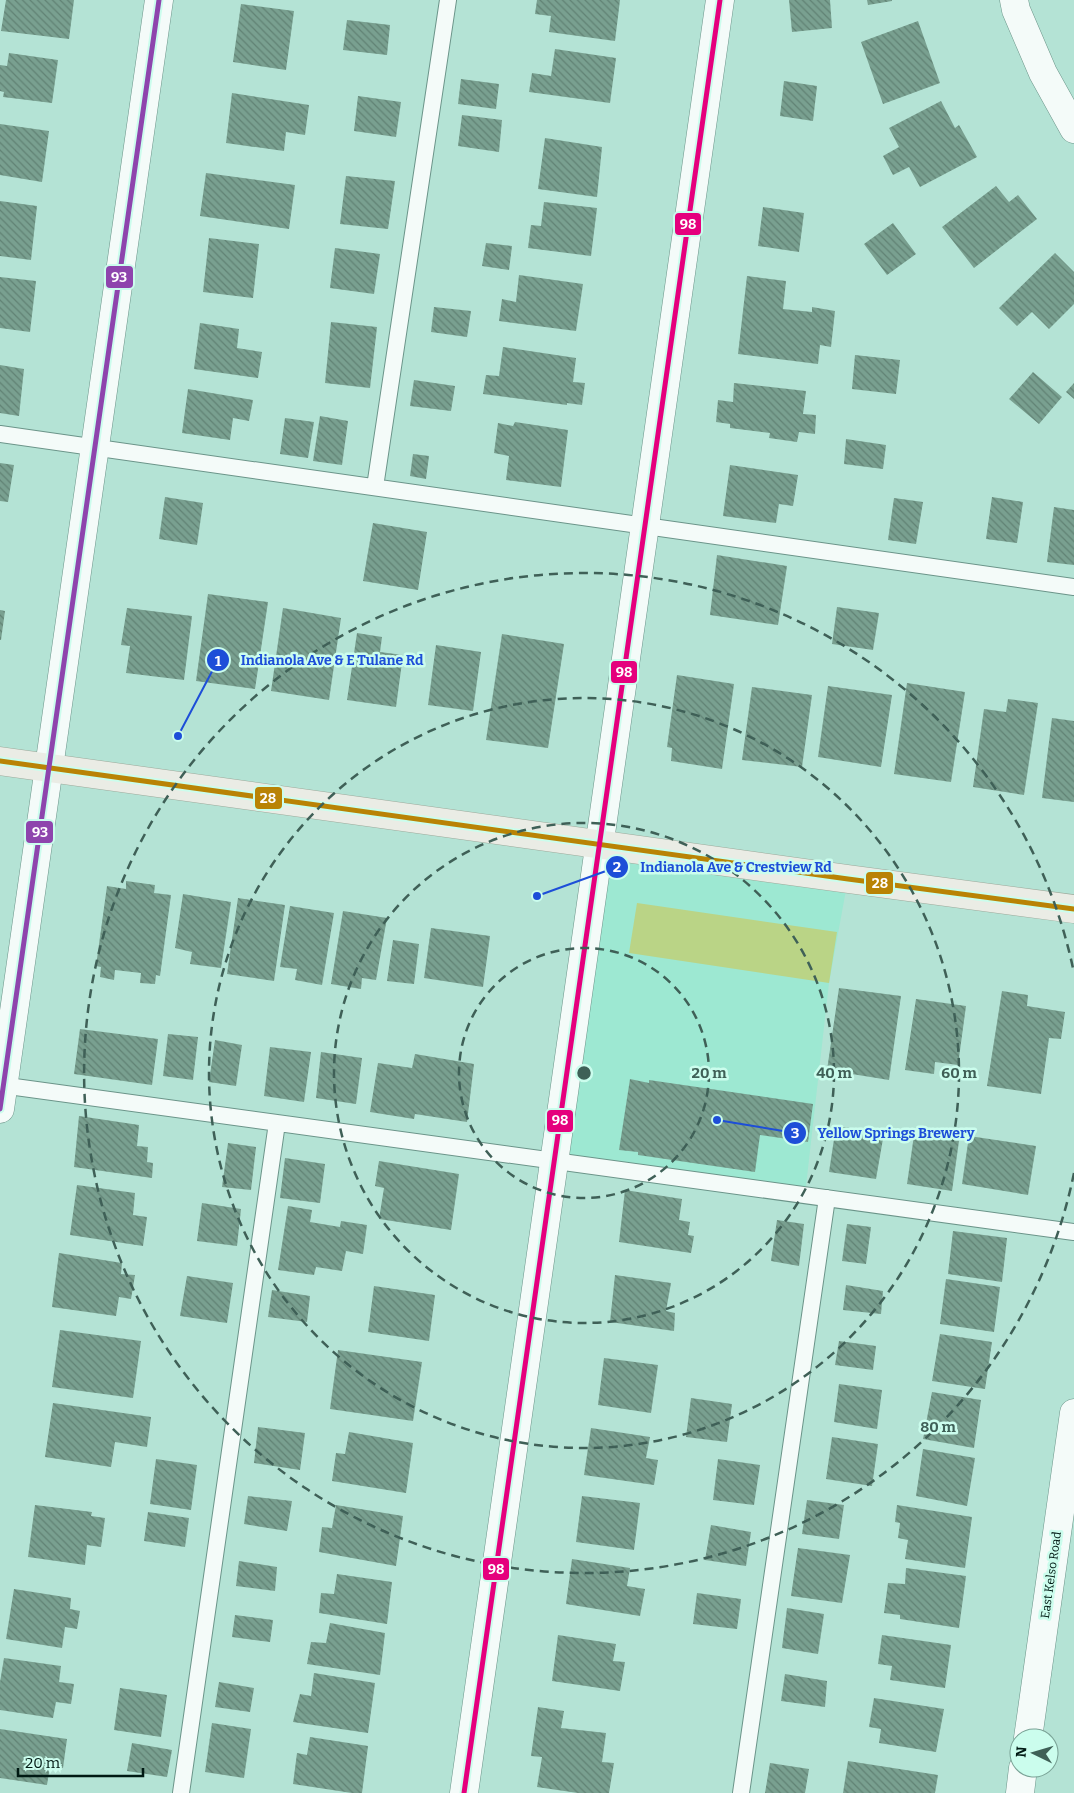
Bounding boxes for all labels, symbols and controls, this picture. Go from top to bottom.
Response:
line badge: 98 [674,212,702,236]
text: 98 [680,216,696,233]
line badge: 93 [105,265,134,289]
text: 93 [111,269,127,286]
callout: Indianola Ave & E Tulane Rd [206,646,433,675]
text: 1 [215,652,222,670]
text: Indianola Ave & E Tulane Rd [241,652,424,669]
line badge: 98 [610,660,638,684]
text: 98 [616,664,632,681]
line badge: 28 [254,786,283,810]
text: 28 [260,790,276,807]
line badge: 93 [25,820,54,844]
text: 93 [32,824,48,841]
callout: Indianola Ave & Crestview Rd [605,852,841,881]
text: 2 [613,858,621,876]
text: Indianola Ave & Crestview Rd [640,859,832,876]
line badge: 28 [865,871,894,895]
text: 28 [872,875,888,892]
centre of rings [575,1064,593,1082]
text: 20 m [692,1064,727,1082]
text: 40 m [816,1064,853,1082]
text: 60 m [941,1064,977,1082]
line badge: 98 [546,1109,574,1133]
text: 98 [552,1112,568,1129]
callout: Yellow Springs Brewery [783,1118,985,1147]
text: 3 [791,1124,799,1142]
text: Yellow Springs Brewery [817,1125,975,1142]
text: 80 m [920,1418,956,1436]
street label: East Kelso Road [1038,1531,1064,1619]
line badge: 98 [482,1557,510,1581]
text: 98 [488,1561,504,1578]
north arrow [1009,1728,1059,1778]
scale bar [18,1746,142,1778]
text: N [1013,1746,1031,1758]
text: 20 m [25,1754,61,1772]

